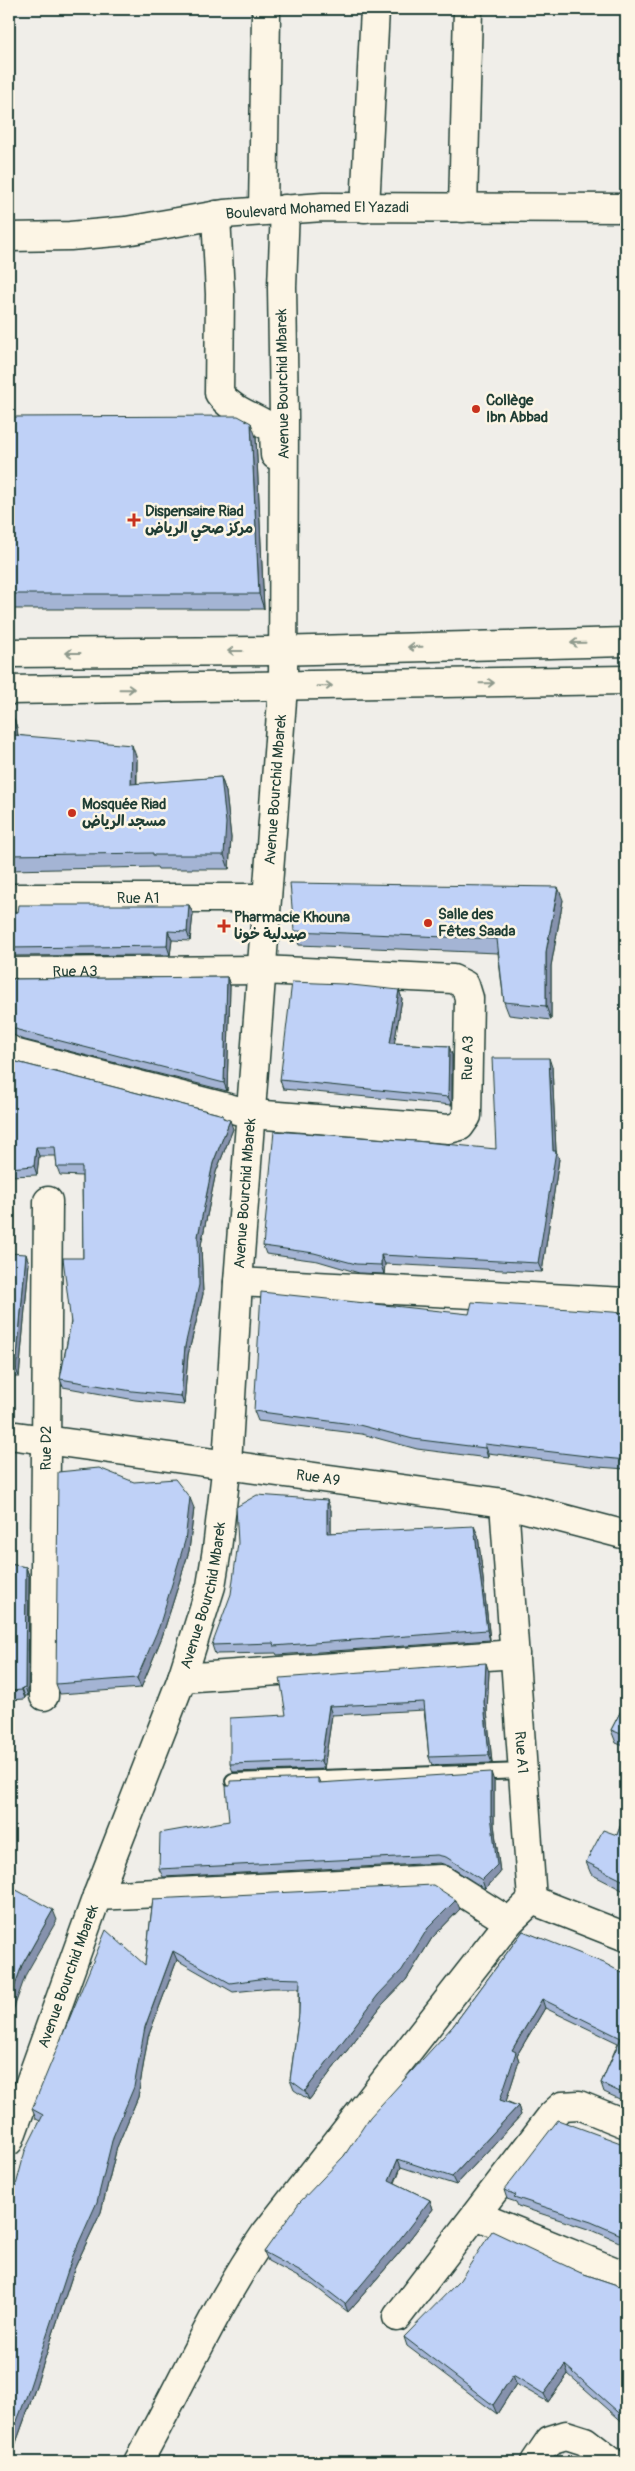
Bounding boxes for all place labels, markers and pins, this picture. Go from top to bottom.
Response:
place label: Collège Ibn Abbad [486,391,548,427]
marker: Collège Ibn Abbad [470,403,482,415]
place label: Dispensaire Riad مركز صحي الرياض [145,502,253,542]
marker: Dispensaire Riad مركز صحي الرياض [127,513,141,527]
place label: Mosquée Riad مسجد الرياض [82,795,166,831]
marker: Mosquée Riad مسجد الرياض [66,807,78,819]
place label: Salle des Fêtes Saada [438,905,515,941]
place label: Pharmacie Khouna صيدلية خونا [234,908,350,944]
marker: Salle des Fêtes Saada [422,917,434,929]
marker: Pharmacie Khouna صيدلية خونا [218,920,230,932]

